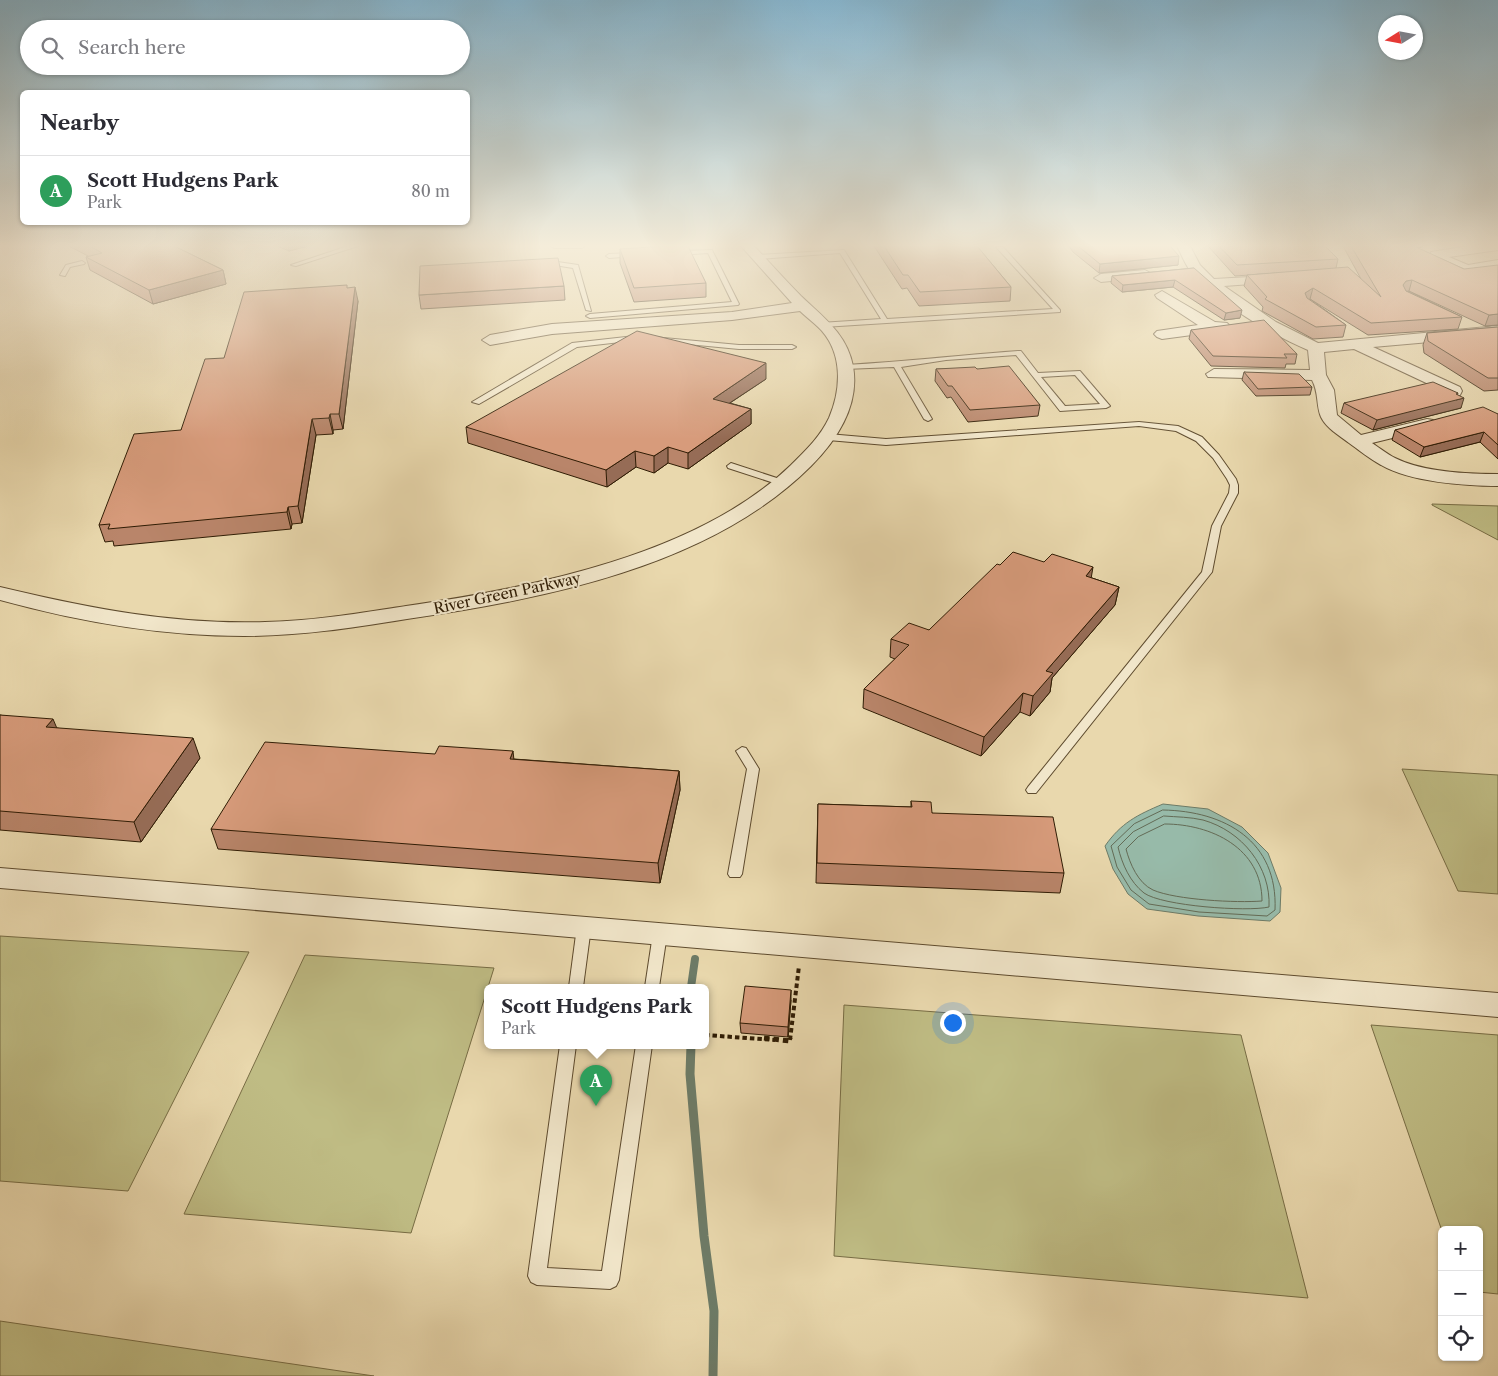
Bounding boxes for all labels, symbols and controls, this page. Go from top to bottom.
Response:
north arrow [1378,15,1423,60]
search box [20,20,470,75]
icon: search [38,34,66,62]
text: Search here [78,36,186,59]
text: Nearby [40,110,119,135]
text: Scott Hudgens Park [87,169,278,192]
text: A [50,181,62,201]
text: 80 m [411,181,450,201]
text: Park [87,192,122,212]
street label: River Green Parkway [432,568,583,618]
popup [484,984,709,1049]
text: Scott Hudgens Park [501,995,692,1018]
your location [940,1010,966,1036]
text: Park [501,1018,536,1038]
pin: A [580,1065,612,1106]
map controls [1438,1226,1483,1361]
button: + [1438,1226,1483,1271]
button: − [1438,1271,1483,1316]
button: locate [1438,1316,1483,1361]

